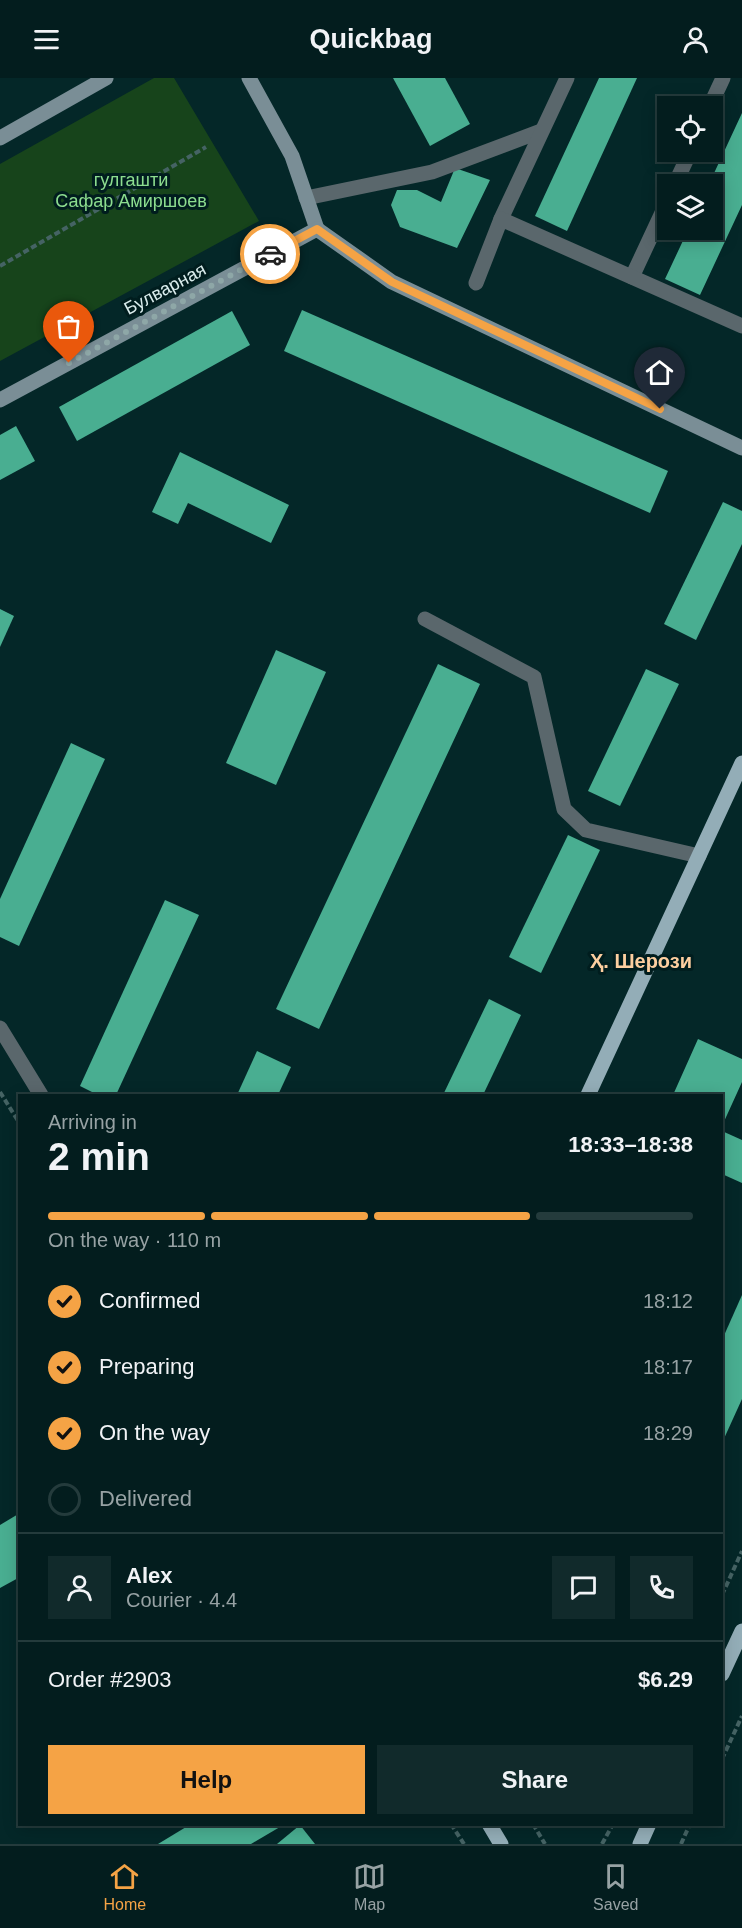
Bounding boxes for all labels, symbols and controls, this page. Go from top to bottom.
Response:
icon: menu [30,23,63,56]
icon: person [679,23,712,56]
text: Quickbag [309,24,433,54]
map controls [657,96,723,240]
button: locate [657,96,723,162]
park label: гулгашти Сафар Амиршоев [55,170,207,211]
button: layers [657,174,723,240]
courier [240,224,300,284]
icon: car [254,238,287,271]
street label: Булварная [121,259,209,319]
pin [43,301,94,363]
icon: bag [52,310,85,343]
pin [634,347,685,409]
icon: home [643,356,676,389]
district label: Ҳ. Шерози [590,950,692,972]
text: Arriving in [48,1111,137,1133]
text: 18:33–18:38 [568,1132,693,1157]
text: 2 min [48,1135,150,1178]
text: On the way · 110 m [48,1229,221,1251]
icon: check [48,1285,81,1318]
text: Confirmed [99,1288,200,1313]
text: 18:12 [643,1290,693,1312]
icon: check [48,1351,81,1384]
text: Preparing [99,1354,194,1379]
text: 18:17 [643,1356,693,1378]
icon: check [48,1417,81,1450]
text: On the way [99,1420,210,1445]
text: 18:29 [643,1422,693,1444]
text: Delivered [99,1486,192,1511]
button: person [48,1556,111,1619]
button: chat [552,1556,615,1619]
button: phone [630,1556,693,1619]
text: Alex [126,1563,172,1588]
text: Courier · 4.4 [126,1589,237,1611]
text: Order #2903 [48,1667,172,1692]
text: $6.29 [638,1667,693,1692]
button: Help [48,1745,365,1814]
button: Share [377,1745,693,1814]
tab: Home [103,1860,146,1914]
tab: Map [353,1860,386,1914]
tab: Saved [593,1860,638,1914]

